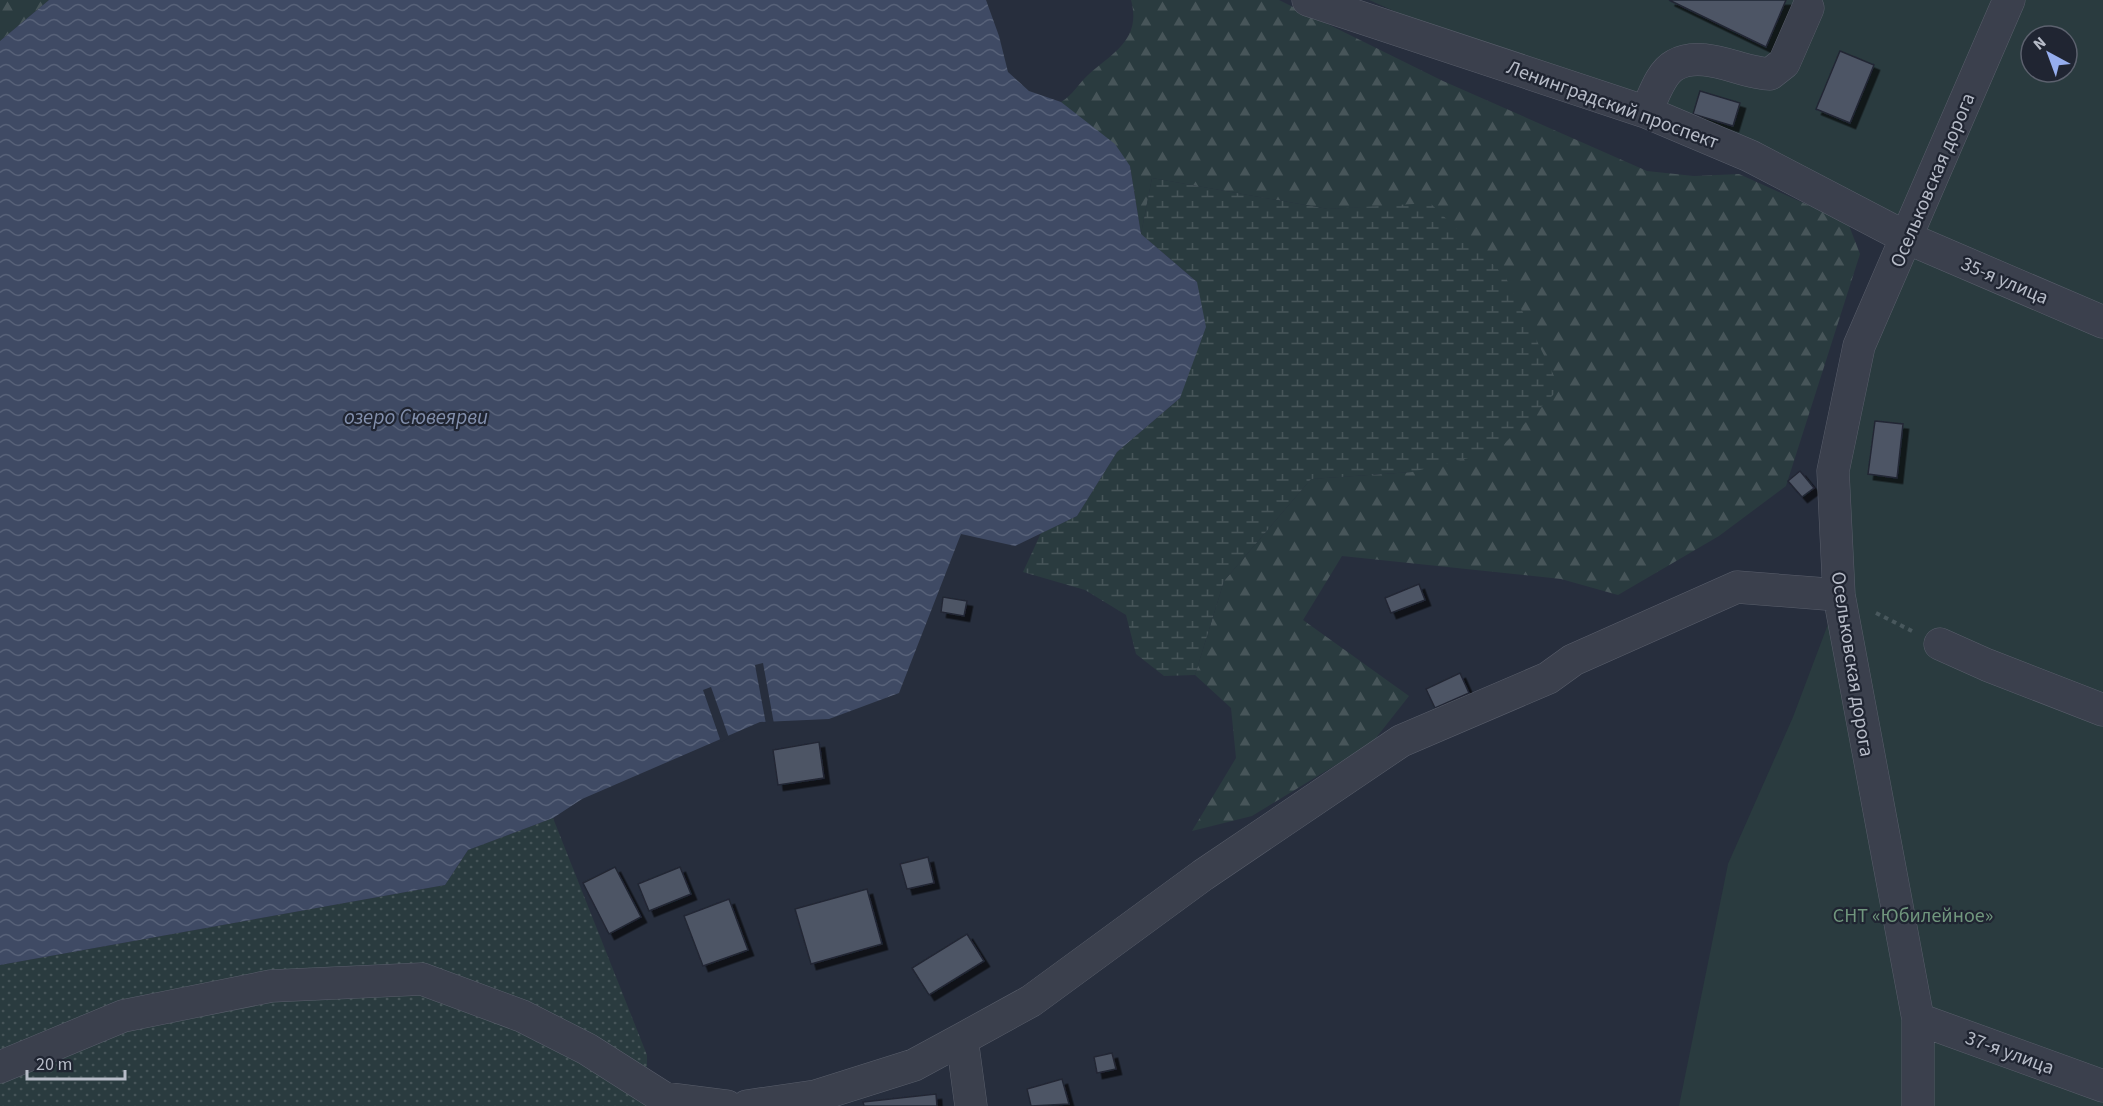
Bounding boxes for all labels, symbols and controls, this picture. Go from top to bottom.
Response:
north arrow [2019,24,2079,84]
text: N [2029,32,2051,55]
street label: Ленинградский проспект [1503,54,1722,156]
street label: Осельковская дорога [1883,89,1982,272]
street label: 35-я улица [1957,250,2053,312]
water label: озеро Сювеярви [344,402,488,432]
street label: Осельковская дорога [1824,570,1880,759]
park label: СНТ «Юбилейное» [1833,902,1993,930]
street label: 37-я улица [1961,1024,2058,1082]
scale bar [27,1043,124,1081]
text: 20 m [36,1052,72,1077]

